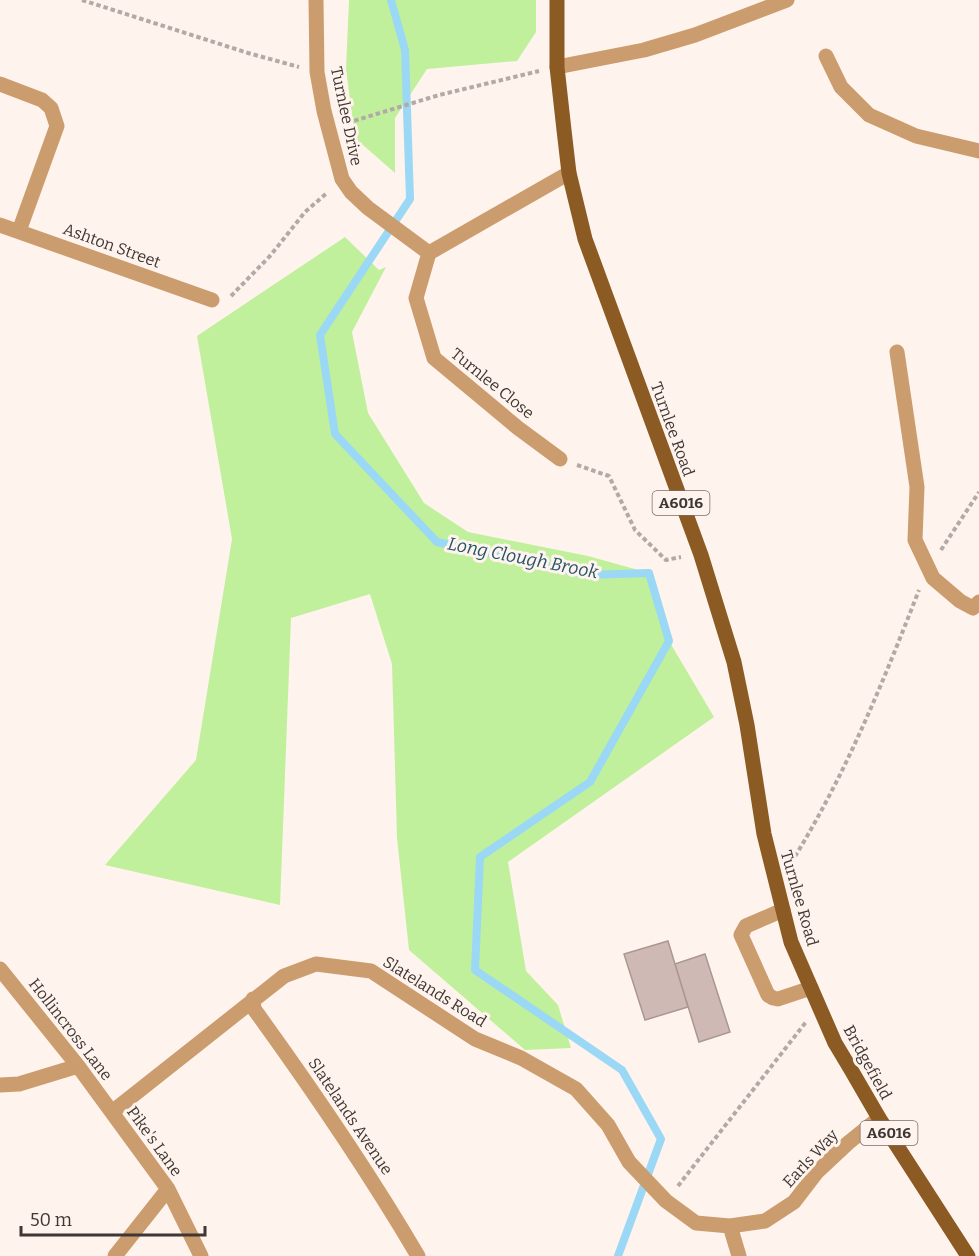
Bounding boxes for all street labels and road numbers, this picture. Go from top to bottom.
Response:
street label: Turnlee Drive [327,65,366,167]
street label: Ashton Street [61,219,163,272]
street label: Turnlee Close [447,344,538,423]
street label: Turnlee Road [647,379,699,479]
road number: A6016 [652,491,710,515]
street label: Turnlee Road [777,848,822,949]
street label: Slatelands Road [380,952,490,1031]
street label: Hollincross Lane [25,974,116,1084]
street label: Bridgefield [839,1022,896,1103]
street label: Slatelands Avenue [304,1054,397,1178]
street label: Pike's Lane [123,1103,186,1180]
road number: A6016 [860,1121,918,1145]
street label: Earls Way [779,1125,842,1191]

